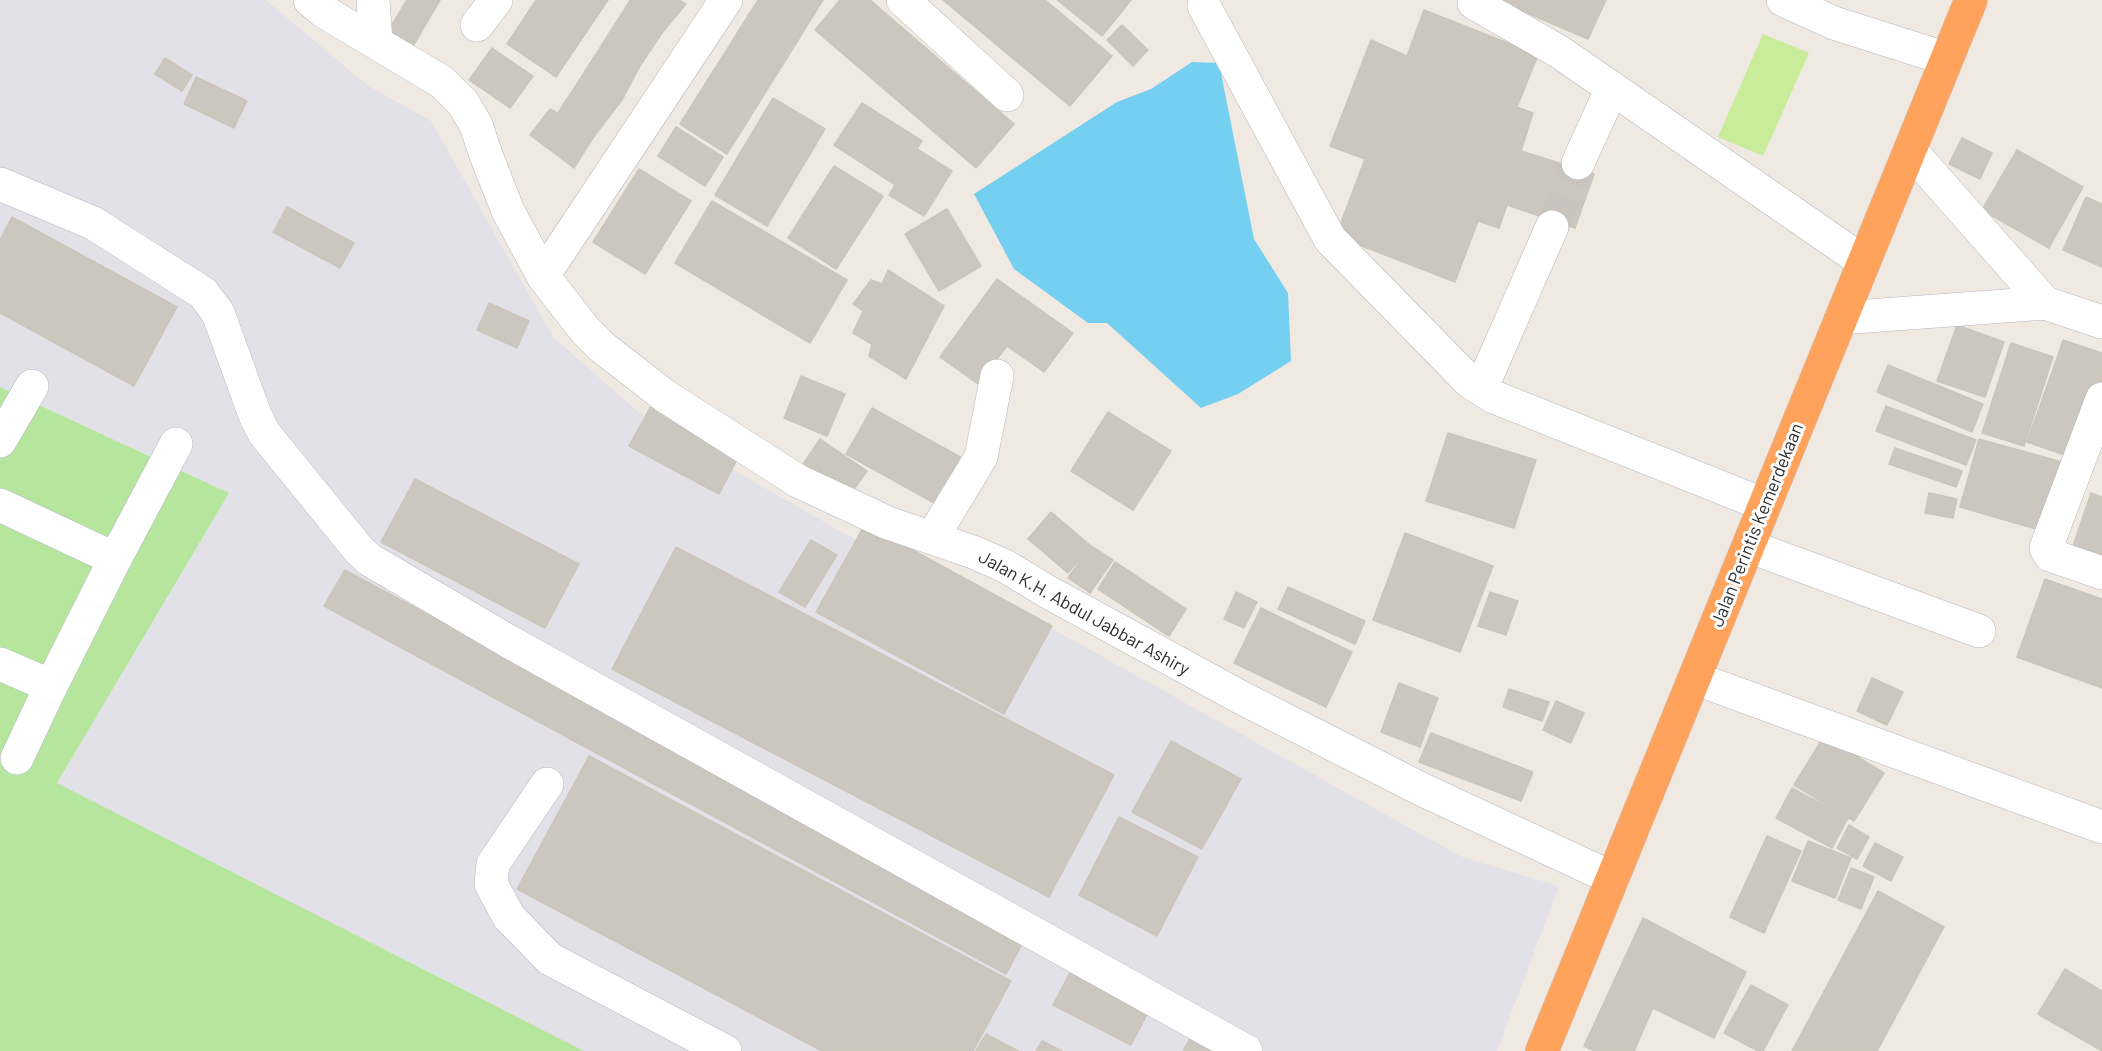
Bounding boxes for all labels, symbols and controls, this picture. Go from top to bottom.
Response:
street label: Jalan Perintis Kemerdekaan [1706,420,1808,630]
street label: Jalan K.H. Abdul Jabbar Ashiry [975,546,1193,680]

